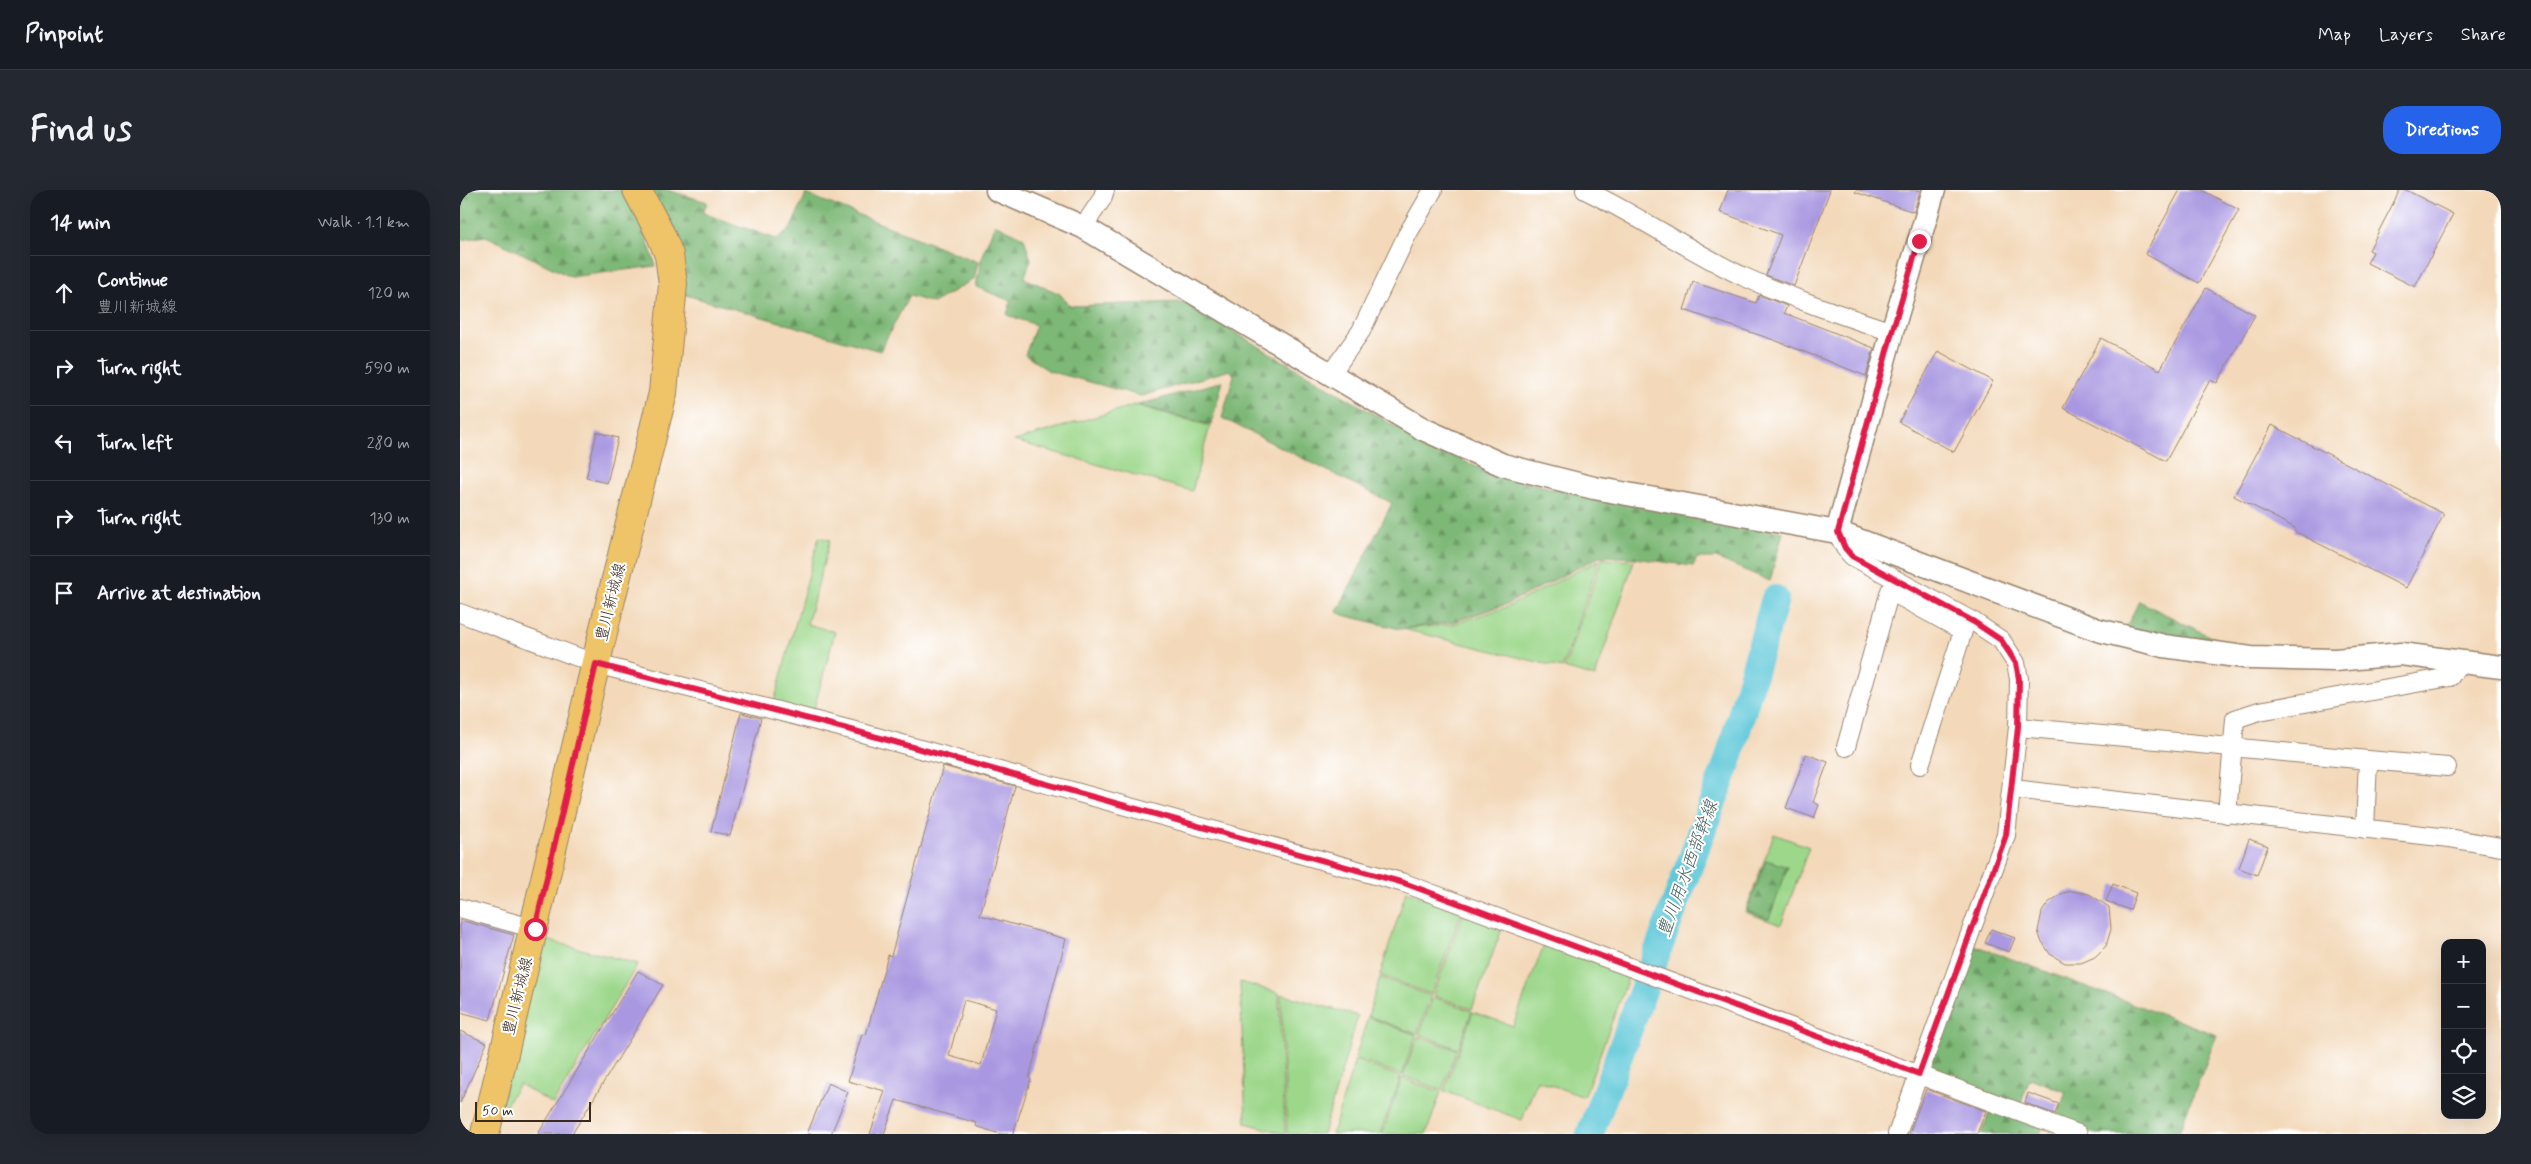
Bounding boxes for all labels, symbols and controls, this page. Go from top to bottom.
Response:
text: Pinpoint [25,19,103,50]
text: Map [2318,23,2351,47]
text: Layers [2379,23,2433,47]
text: Share [2461,23,2506,47]
button: Directions [2383,106,2501,154]
text: Find us [30,107,132,153]
text: 14 min [50,209,111,237]
text: Walk · 1.1 km [318,212,410,233]
route end [1908,230,1931,253]
text: Continue [97,268,168,293]
icon: ahead [50,279,78,307]
text: 120 m [368,283,410,304]
text: 豊川新城線 [97,297,177,318]
icon: right [50,354,78,382]
text: Turn right [97,356,181,381]
text: 590 m [364,358,410,379]
icon: left [50,429,78,457]
text: Turn left [97,431,173,456]
text: 280 m [367,433,410,454]
icon: right [50,504,78,532]
text: Turn right [97,506,181,531]
text: 130 m [369,508,410,529]
street label: 豊川新城線 [591,561,631,643]
icon: arrive [50,579,78,607]
text: Arrive at destination [97,581,261,606]
water label: 豊川用水西部幹線 [1652,796,1724,941]
route start [524,918,547,941]
map controls [2441,939,2486,1119]
button: + [2441,939,2486,984]
street label: 豊川新城線 [498,955,538,1037]
button: − [2441,984,2486,1029]
button: locate [2441,1029,2486,1074]
button: layers [2441,1074,2486,1119]
scale bar [475,1099,591,1122]
text: 50 m [482,1102,513,1120]

